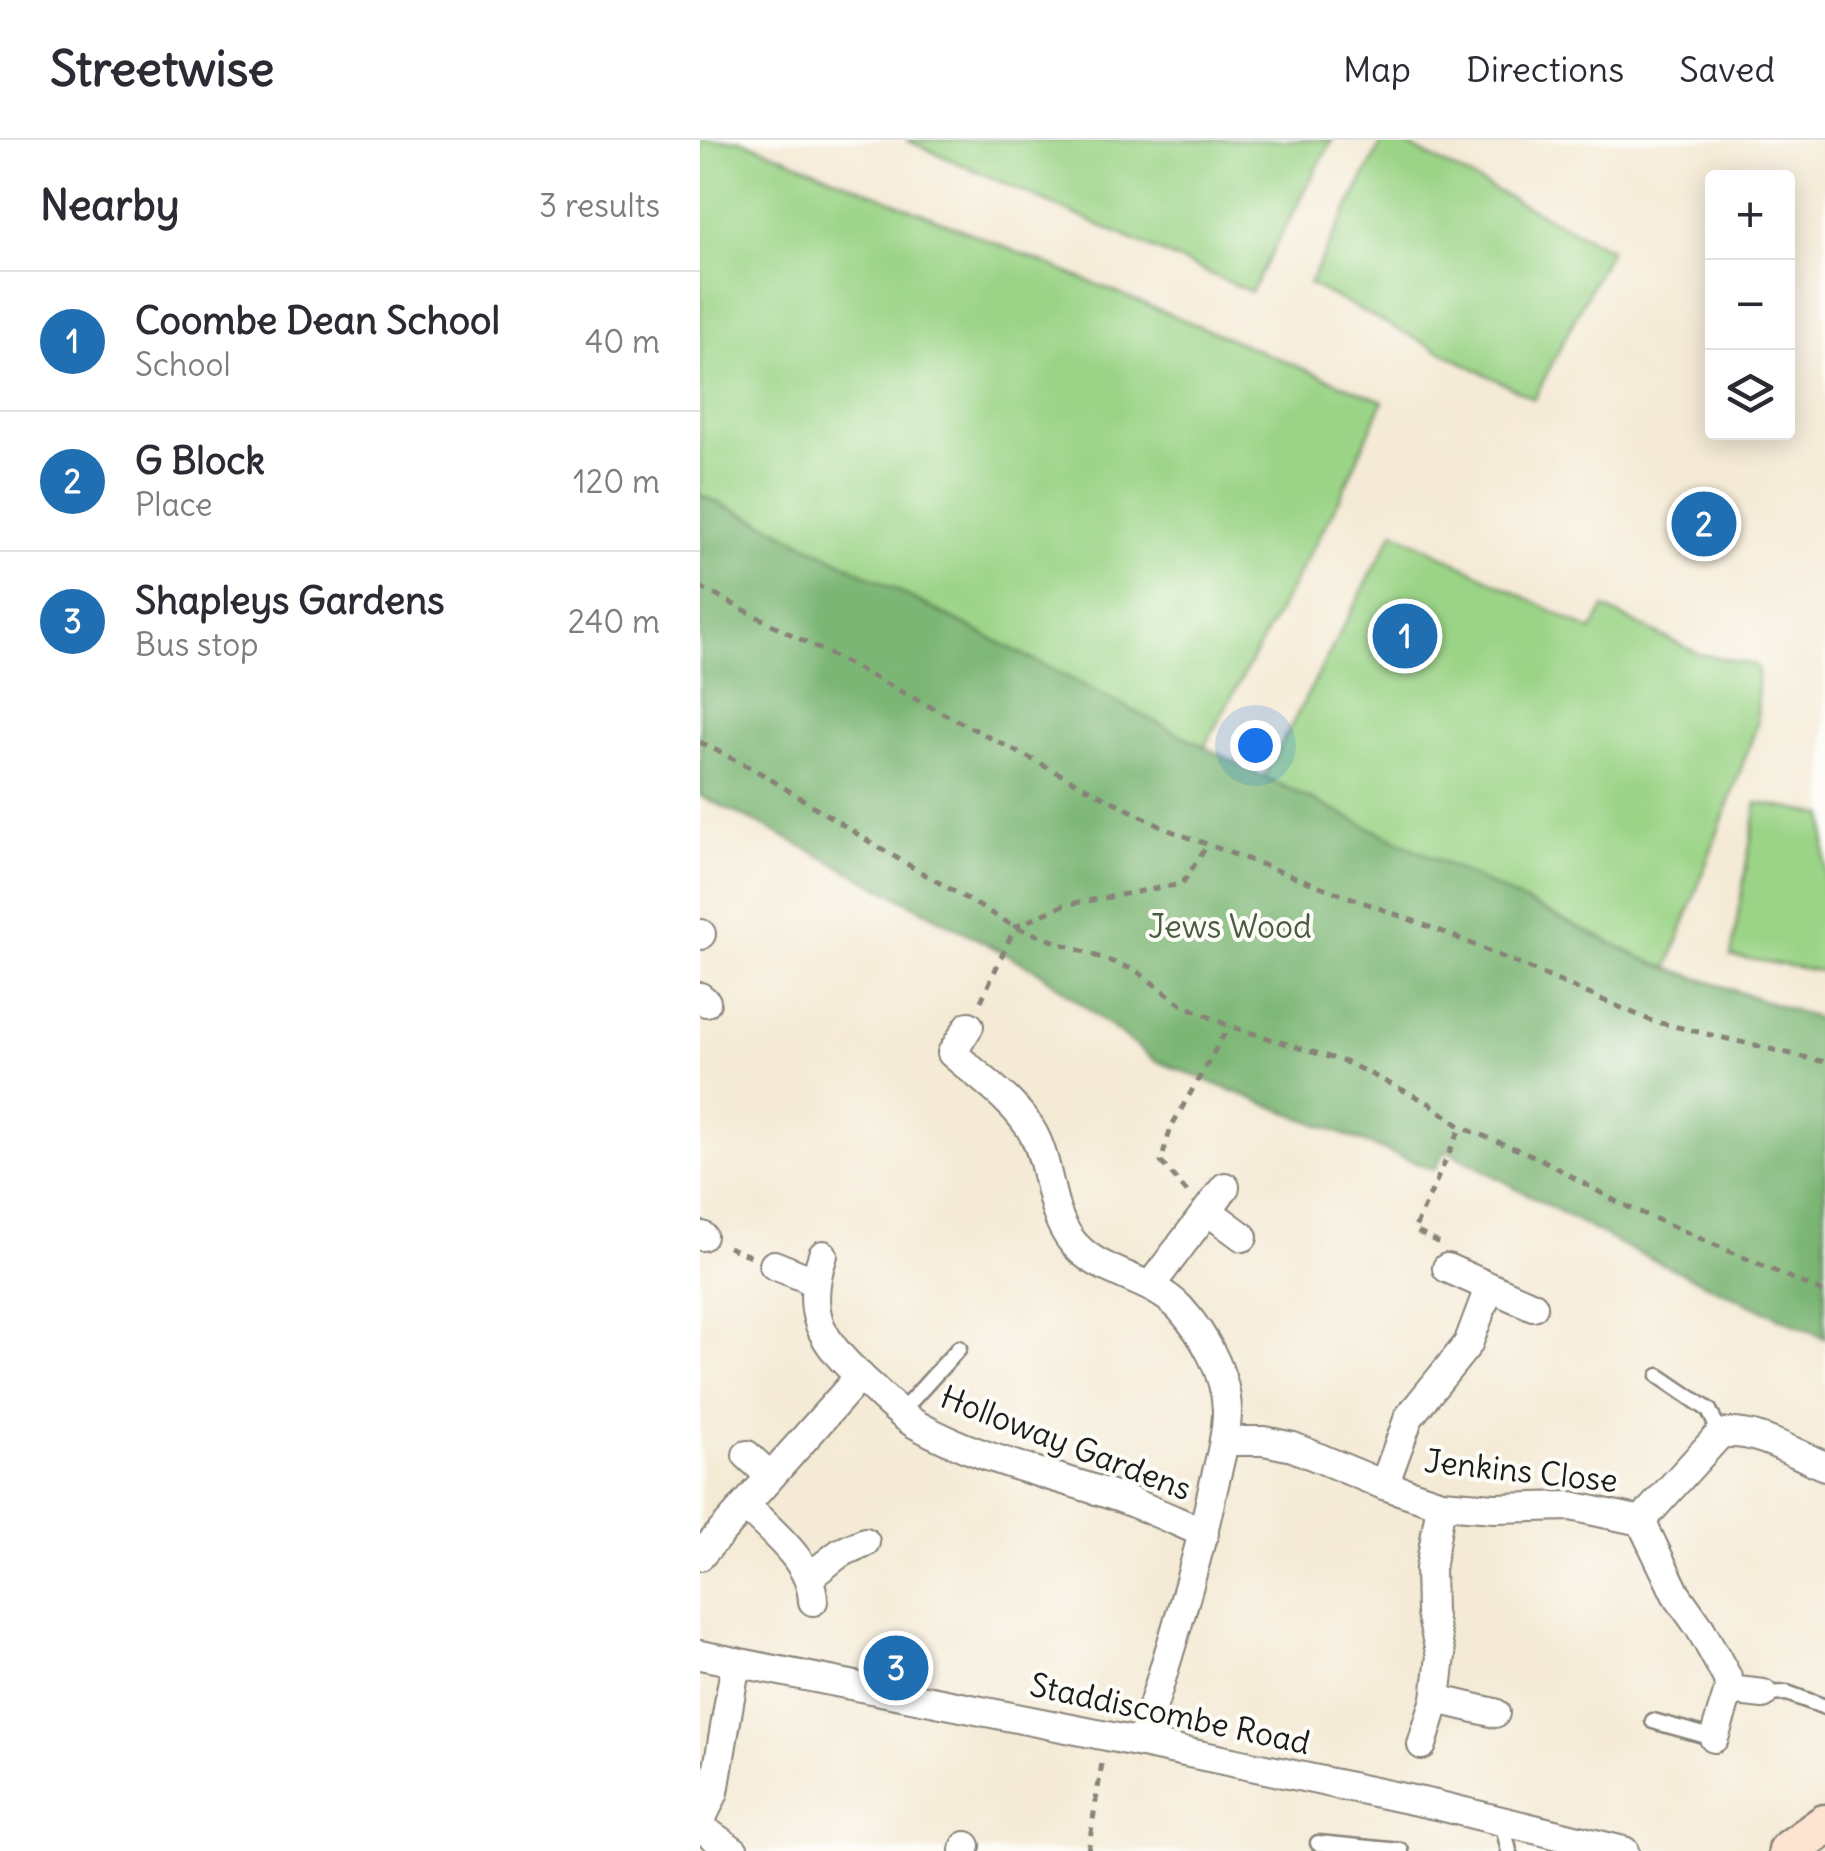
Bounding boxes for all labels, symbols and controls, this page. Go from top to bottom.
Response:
text: Streetwise [50,39,274,99]
text: Map [1343,47,1411,91]
text: Directions [1466,47,1624,91]
text: Saved [1679,47,1775,91]
map controls [1705,170,1795,440]
button: + [1705,170,1795,260]
text: Nearby [40,179,179,231]
text: 3 results [539,185,660,226]
button: − [1705,260,1795,350]
text: Coombe Dean School [135,297,500,344]
text: 1 [66,321,79,362]
text: 40 m [585,321,660,362]
text: School [135,344,231,385]
button: layers [1705,350,1795,440]
text: G Block [135,437,265,484]
text: 2 [64,461,81,502]
text: 120 m [573,461,660,502]
text: Place [135,484,212,525]
pin: 2 [1672,486,1736,562]
text: Shapleys Gardens [135,577,444,624]
pin: 1 [1372,598,1438,674]
text: 3 [63,601,82,642]
text: 240 m [568,601,660,642]
text: Bus stop [135,624,258,665]
your location [1230,720,1281,771]
park label: Jews Wood [1148,906,1312,947]
street label: Holloway Gardens [935,1376,1197,1509]
street label: Jenkins Close [1422,1440,1620,1501]
pin: 3 [864,1630,928,1706]
street label: Staddiscombe Road [1026,1664,1314,1763]

